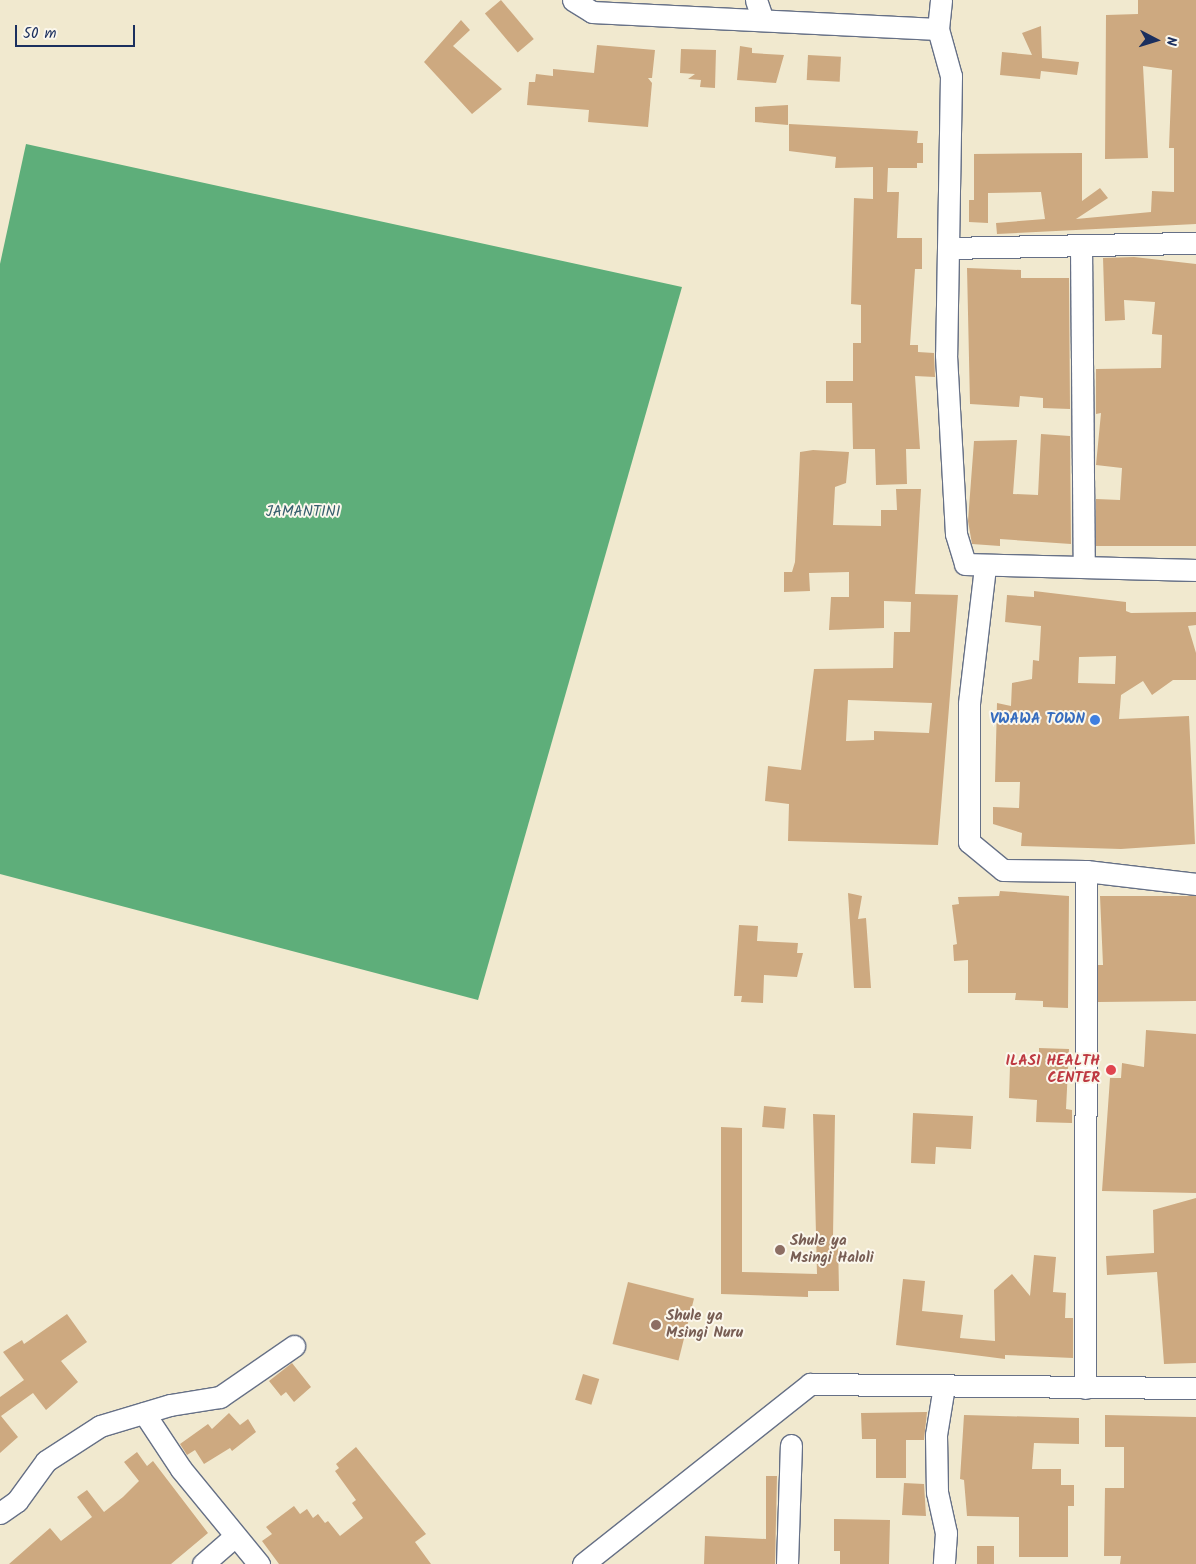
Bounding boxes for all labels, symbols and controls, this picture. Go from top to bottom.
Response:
scale bar [18,15,138,47]
north arrow [1131,15,1181,65]
text: 50 m [23,22,57,46]
text: N [1160,36,1182,47]
park label: JAMANTINI [266,504,340,522]
place label: VWAWA TOWN [990,711,1085,729]
marker: VWAWA TOWN [1089,714,1101,726]
place label: ILASI HEALTH CENTER [1005,1052,1100,1087]
marker: ILASI HEALTH CENTER [1104,1063,1118,1077]
place label: Shule ya Msingi Haloli [790,1232,874,1267]
marker: Shule ya Msingi Haloli [774,1244,786,1256]
place label: Shule ya Msingi Nuru [666,1307,743,1342]
marker: Shule ya Msingi Nuru [650,1319,662,1331]

